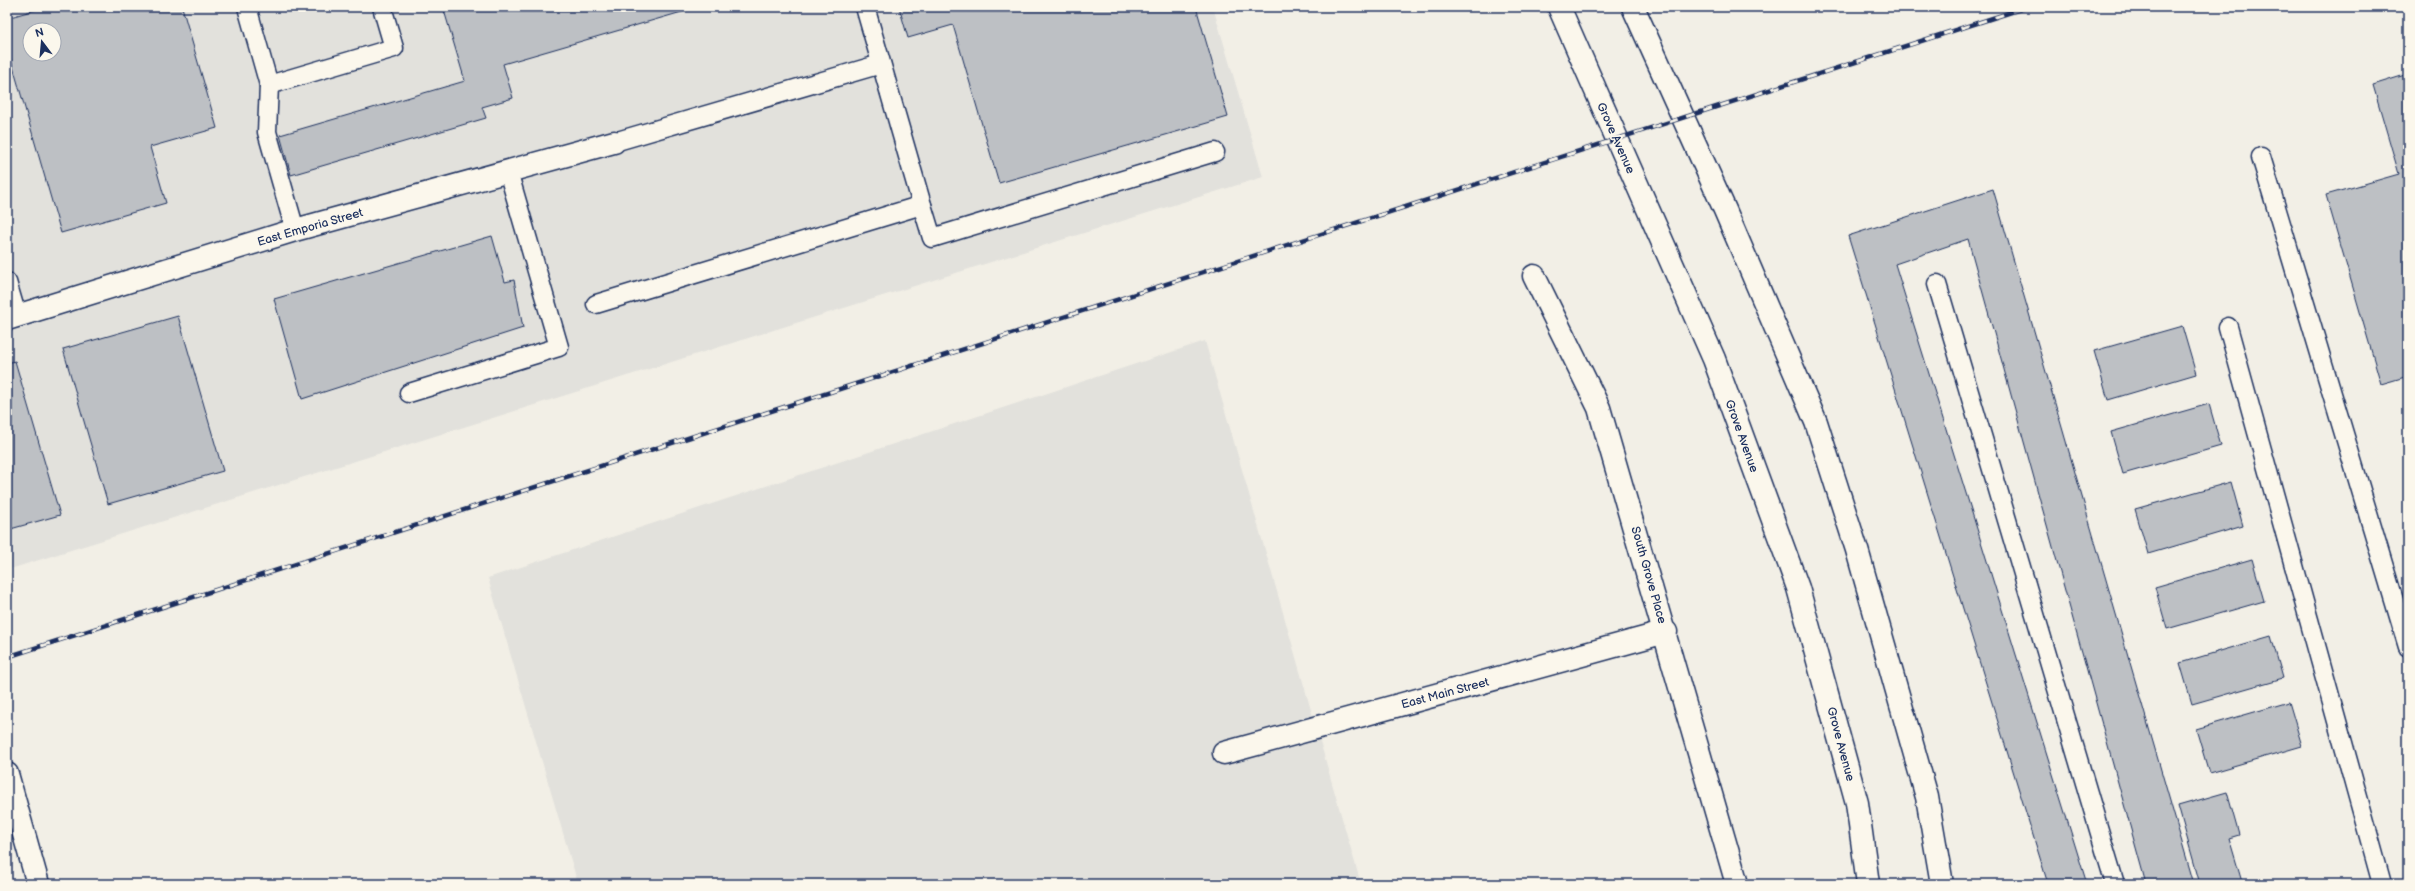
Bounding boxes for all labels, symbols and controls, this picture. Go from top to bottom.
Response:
north arrow [22,22,62,62]
text: N [34,25,45,40]
street label: Grove Avenue [1593,100,1638,176]
street label: East Emporia Street [256,205,365,250]
street label: Grove Avenue [1721,398,1762,474]
street label: South Grove Place [1627,525,1670,625]
street label: East Main Street [1400,674,1491,712]
street label: Grove Avenue [1823,705,1858,783]

